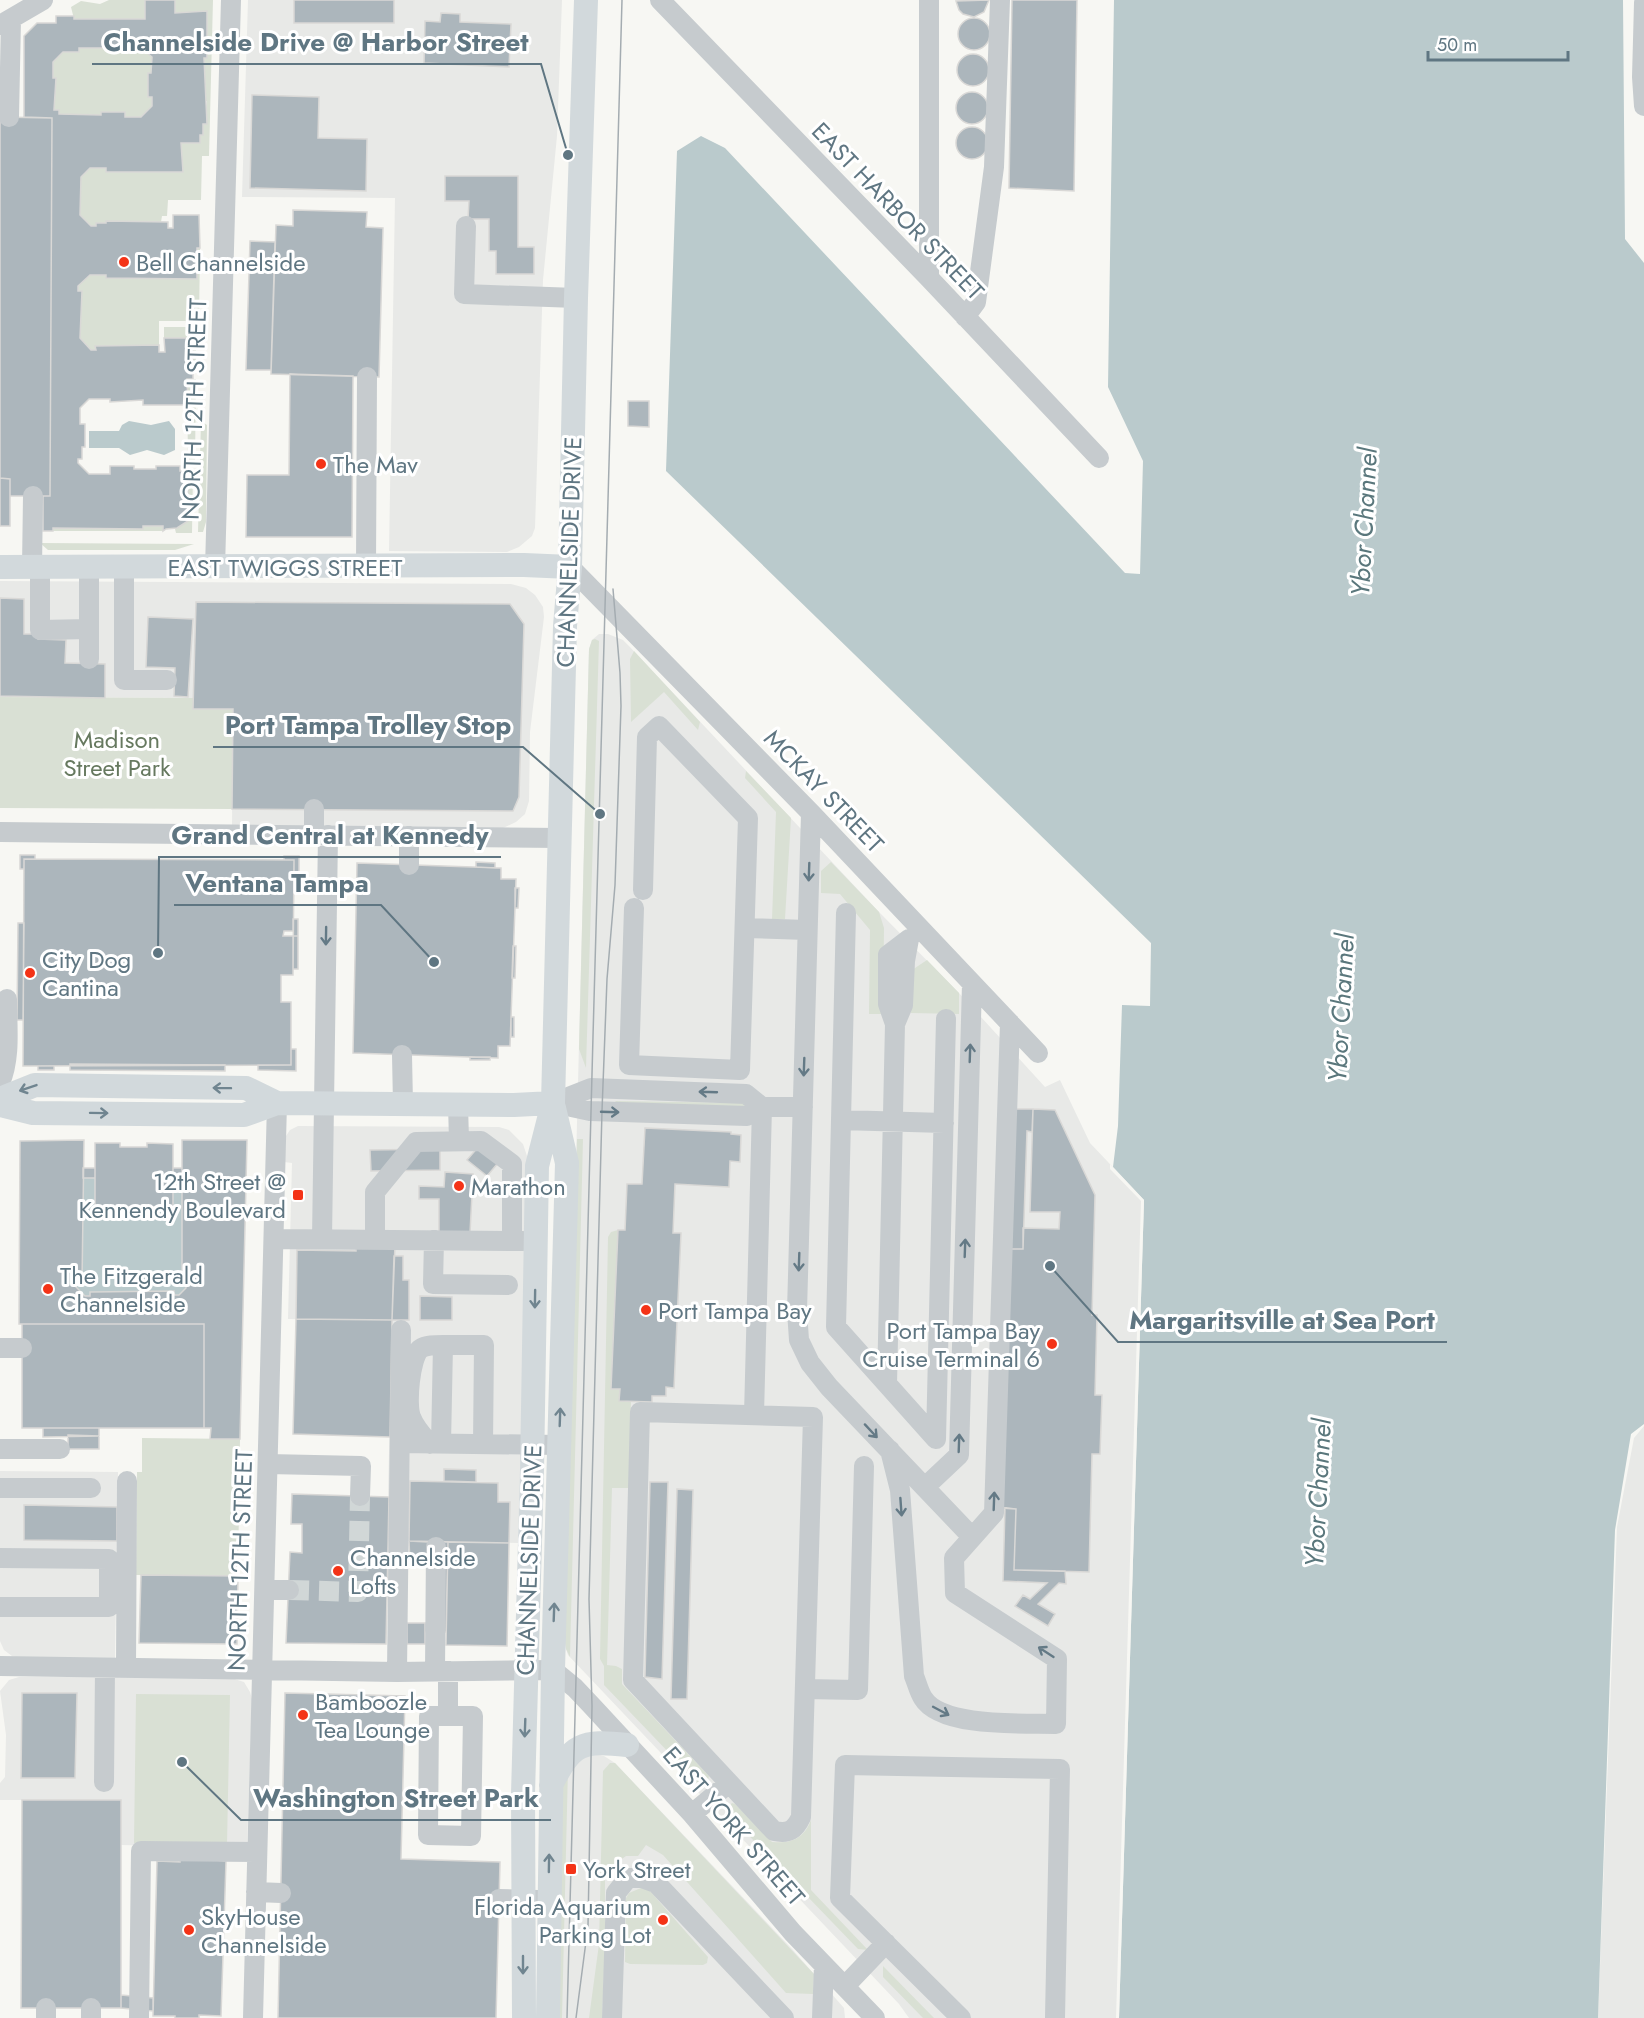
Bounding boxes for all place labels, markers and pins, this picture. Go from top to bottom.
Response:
callout: Channelside Drive @ Harbor Street [92,20,541,64]
place label: Bell Channelside [136,245,306,280]
marker: Bell Channelside [117,255,131,269]
place label: The Mav [333,447,418,482]
marker: The Mav [314,457,328,471]
callout: Port Tampa Trolley Stop [213,703,523,747]
callout: Grand Central at Kennedy [159,813,501,857]
callout: Ventana Tampa [174,861,381,905]
place label: City Dog Cantina [42,942,131,1005]
marker: City Dog Cantina [23,966,37,980]
place label: 12th Street @ Kennendy Boulevard [79,1164,286,1227]
place label: Marathon [471,1169,566,1204]
marker: Marathon [452,1179,466,1193]
marker: 12th Street @ Kennendy Boulevard [291,1188,305,1202]
place label: The Fitzgerald Channelside [60,1258,203,1321]
marker: The Fitzgerald Channelside [41,1282,55,1296]
place label: Port Tampa Bay [658,1293,812,1328]
callout: Margaritsville at Sea Port [1118,1298,1447,1342]
marker: Port Tampa Bay [639,1303,653,1317]
place label: Port Tampa Bay Cruise Terminal 6 [862,1313,1040,1376]
marker: Port Tampa Bay Cruise Terminal 6 [1045,1337,1059,1351]
place label: Channelside Lofts [350,1540,476,1603]
marker: Channelside Lofts [331,1564,345,1578]
place label: Bamboozle Tea Lounge [315,1684,430,1747]
marker: Bamboozle Tea Lounge [296,1708,310,1722]
callout: Washington Street Park [241,1776,551,1820]
place label: York Street [583,1852,691,1887]
marker: York Street [564,1862,578,1876]
place label: Florida Aquarium Parking Lot [474,1889,651,1952]
place label: SkyHouse Channelside [201,1899,327,1962]
marker: Florida Aquarium Parking Lot [656,1913,670,1927]
marker: SkyHouse Channelside [182,1923,196,1937]

